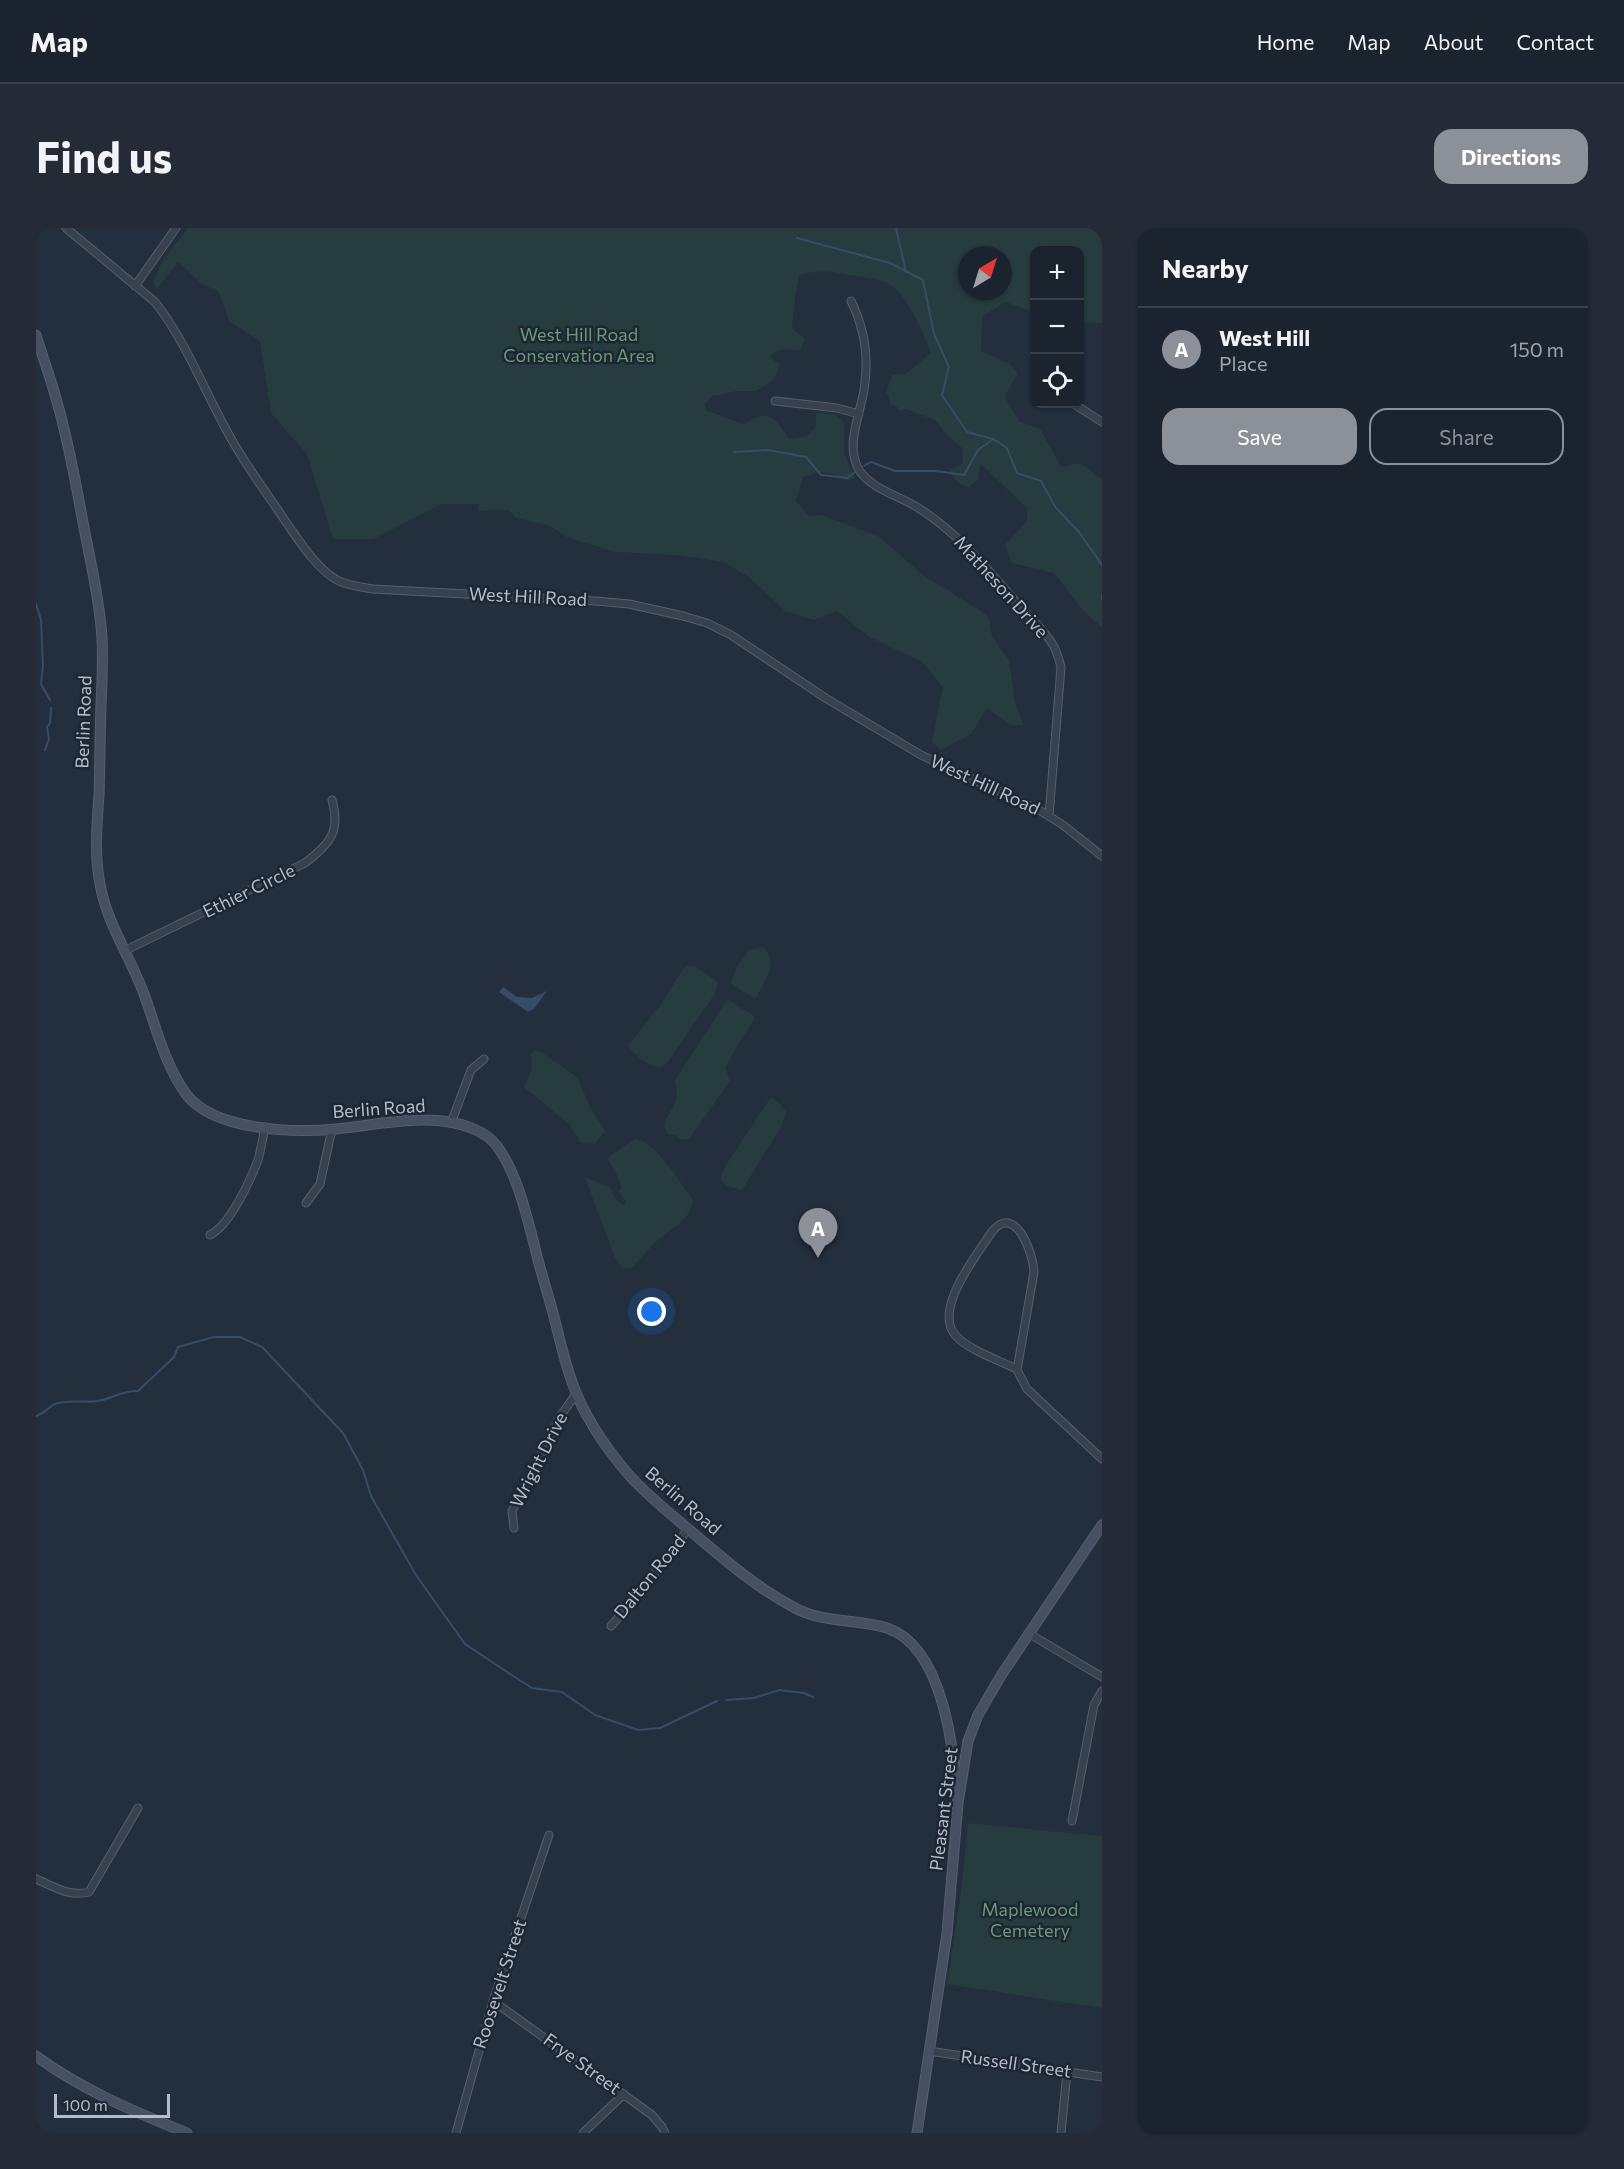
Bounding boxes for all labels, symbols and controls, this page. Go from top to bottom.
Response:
text: Map [30,24,88,58]
text: Home [1257,29,1314,54]
text: Map [1347,29,1391,54]
text: About [1424,29,1483,54]
text: Contact [1516,29,1594,54]
button: Directions [1434,129,1588,184]
text: Find us [36,130,172,182]
north arrow [958,246,1012,300]
map controls [1030,246,1084,408]
button: + [1030,246,1084,300]
text: Nearby [1162,252,1249,283]
button: − [1030,300,1084,354]
park label: West Hill Road Conservation Area [503,323,655,366]
text: West Hill [1219,324,1310,351]
text: A [1174,337,1189,361]
text: 150 m [1510,337,1564,361]
text: Place [1219,351,1268,375]
button: locate [1030,354,1084,408]
button: Save [1162,408,1357,465]
button: Share [1369,408,1564,465]
street label: Matheson Drive [950,531,1053,642]
street label: West Hill Road [468,582,588,610]
street label: Berlin Road [70,675,96,769]
street label: West Hill Road [927,749,1044,819]
street label: Ethier Circle [199,858,298,922]
street label: Berlin Road [332,1094,426,1122]
pin: A [798,1208,838,1258]
your location [637,1297,666,1326]
street label: Wright Drive [505,1408,571,1511]
street label: Berlin Road [641,1461,726,1539]
street label: Dalton Road [609,1530,690,1623]
street label: Pleasant Street [925,1746,962,1872]
park label: Maplewood Cemetery [982,1898,1078,1941]
street label: Roosevelt Street [468,1916,530,2051]
street label: Frye Street [540,2028,625,2099]
street label: Russell Street [959,2044,1073,2082]
scale bar [54,2091,170,2118]
text: 100 m [63,2095,108,2114]

